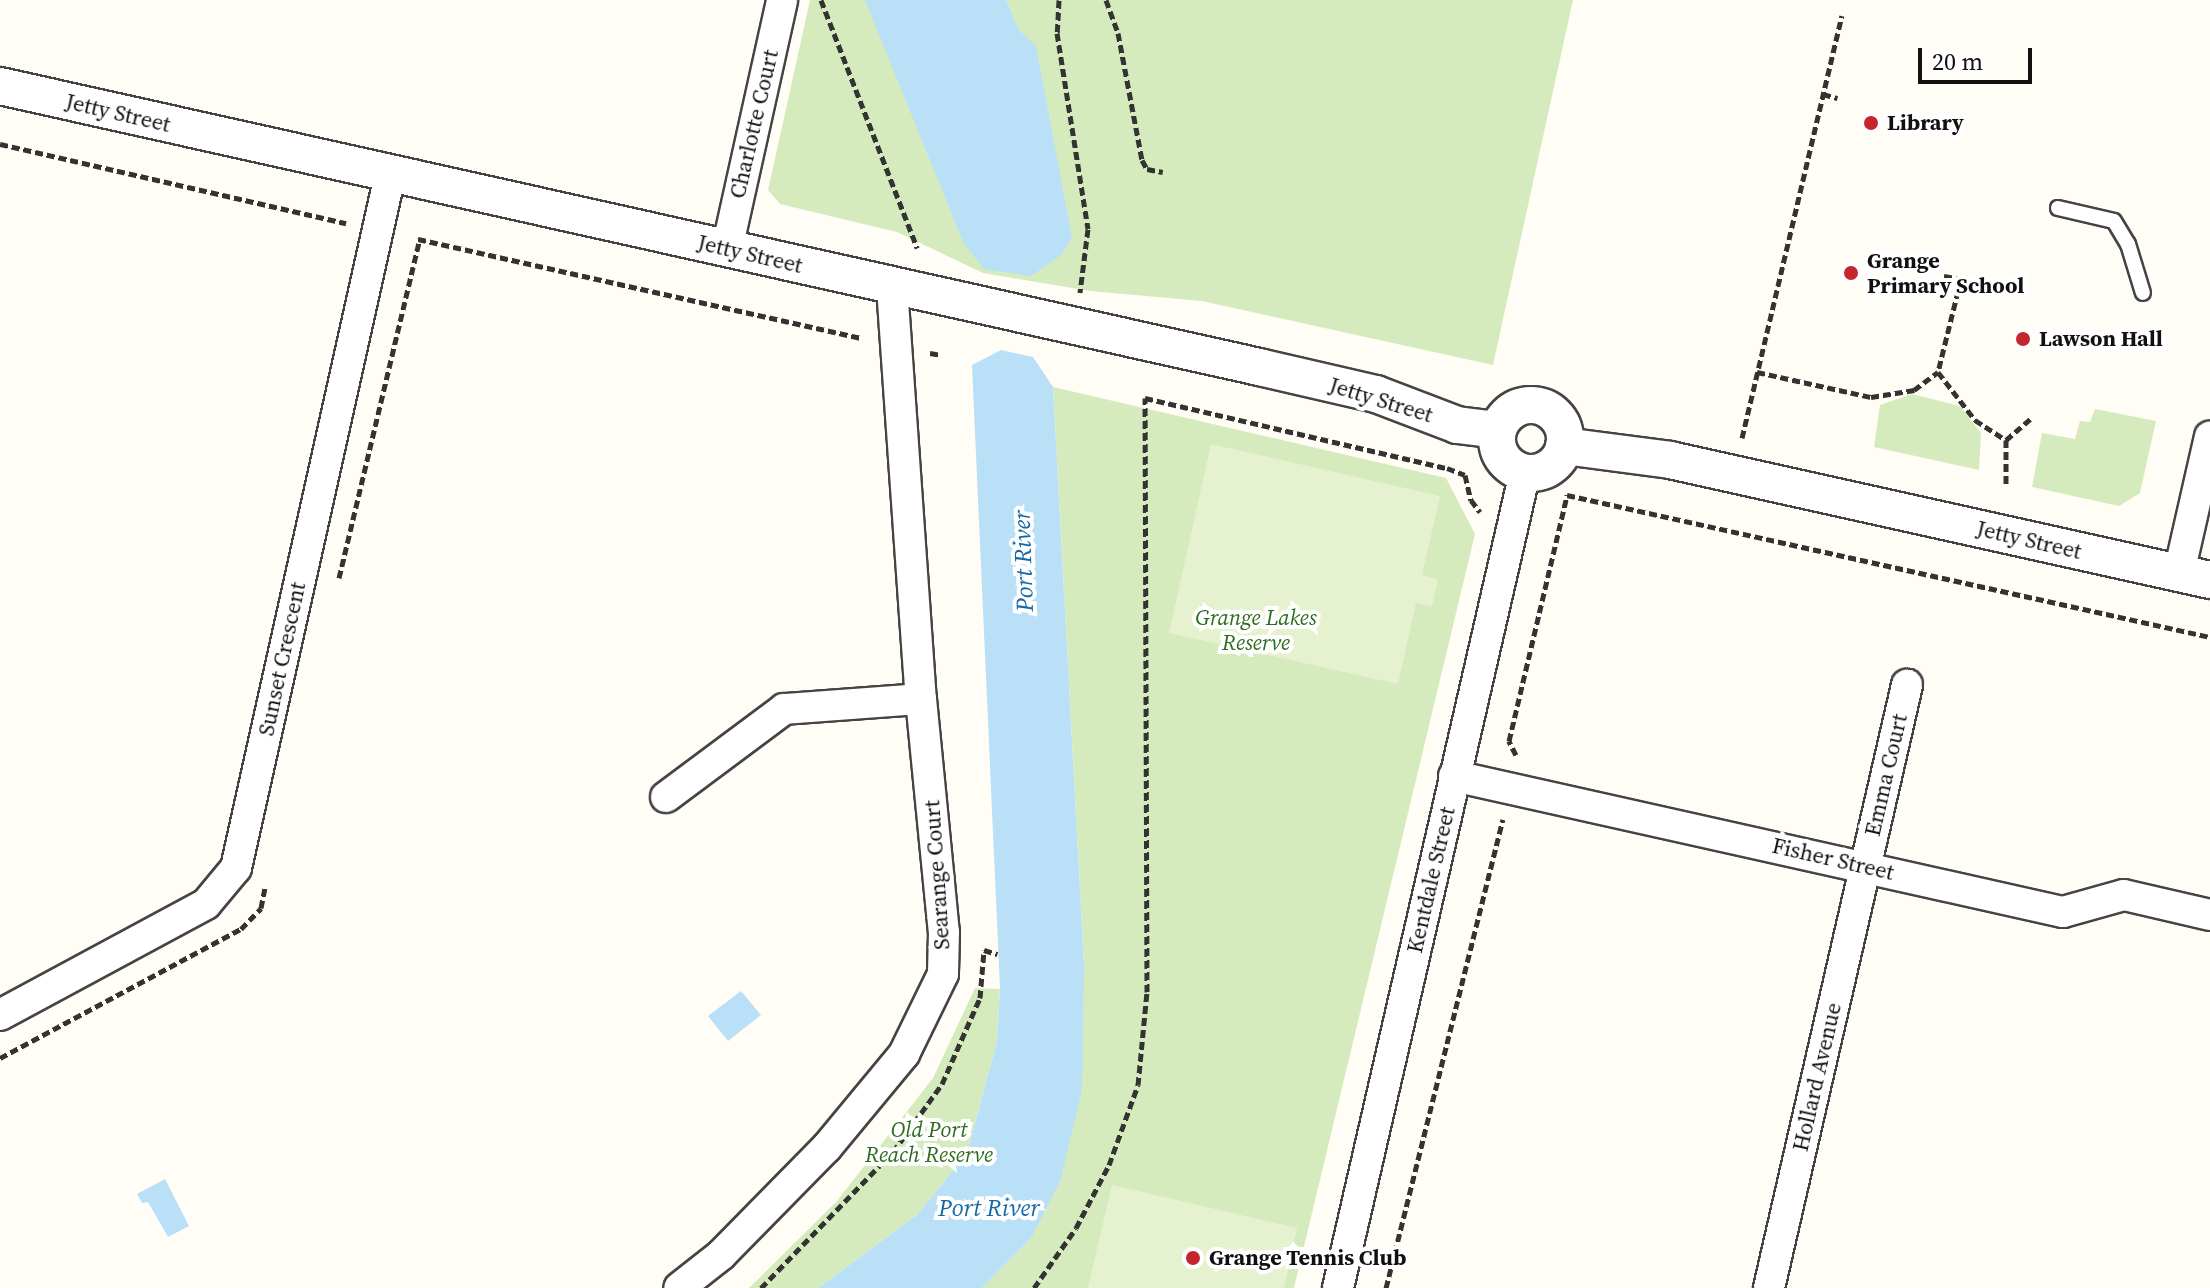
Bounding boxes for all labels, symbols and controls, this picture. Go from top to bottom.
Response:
scale bar [1922,32,2036,82]
text: 20 m [1932,45,1983,78]
street label: Charlotte Court [724,47,784,201]
street label: Jetty Street [63,88,173,138]
place label: Library [1887,110,1964,136]
marker: Library [1862,114,1880,132]
street label: Jetty Street [695,229,805,279]
place label: Grange Primary School [1867,247,2024,298]
marker: Grange Primary School [1842,264,1860,282]
place label: Lawson Hall [2039,326,2163,352]
marker: Lawson Hall [2014,330,2032,348]
street label: Jetty Street [1326,372,1436,428]
water label: Port River [1007,510,1039,612]
street label: Jetty Street [1974,515,2084,565]
street label: Sunset Crescent [253,580,311,738]
park label: Grange Lakes Reserve [1195,604,1317,656]
street label: Emma Court [1859,711,1913,839]
street label: Searange Court [919,799,955,951]
street label: Kentdale Street [1401,804,1461,956]
street label: Fisher Street [1770,832,1896,886]
street label: Hollard Avenue [1787,1000,1847,1154]
park label: Old Port Reach Reserve [865,1116,993,1168]
water label: Port River [938,1194,1040,1222]
place label: Grange Tennis Club [1209,1245,1406,1271]
marker: Grange Tennis Club [1184,1249,1202,1267]

